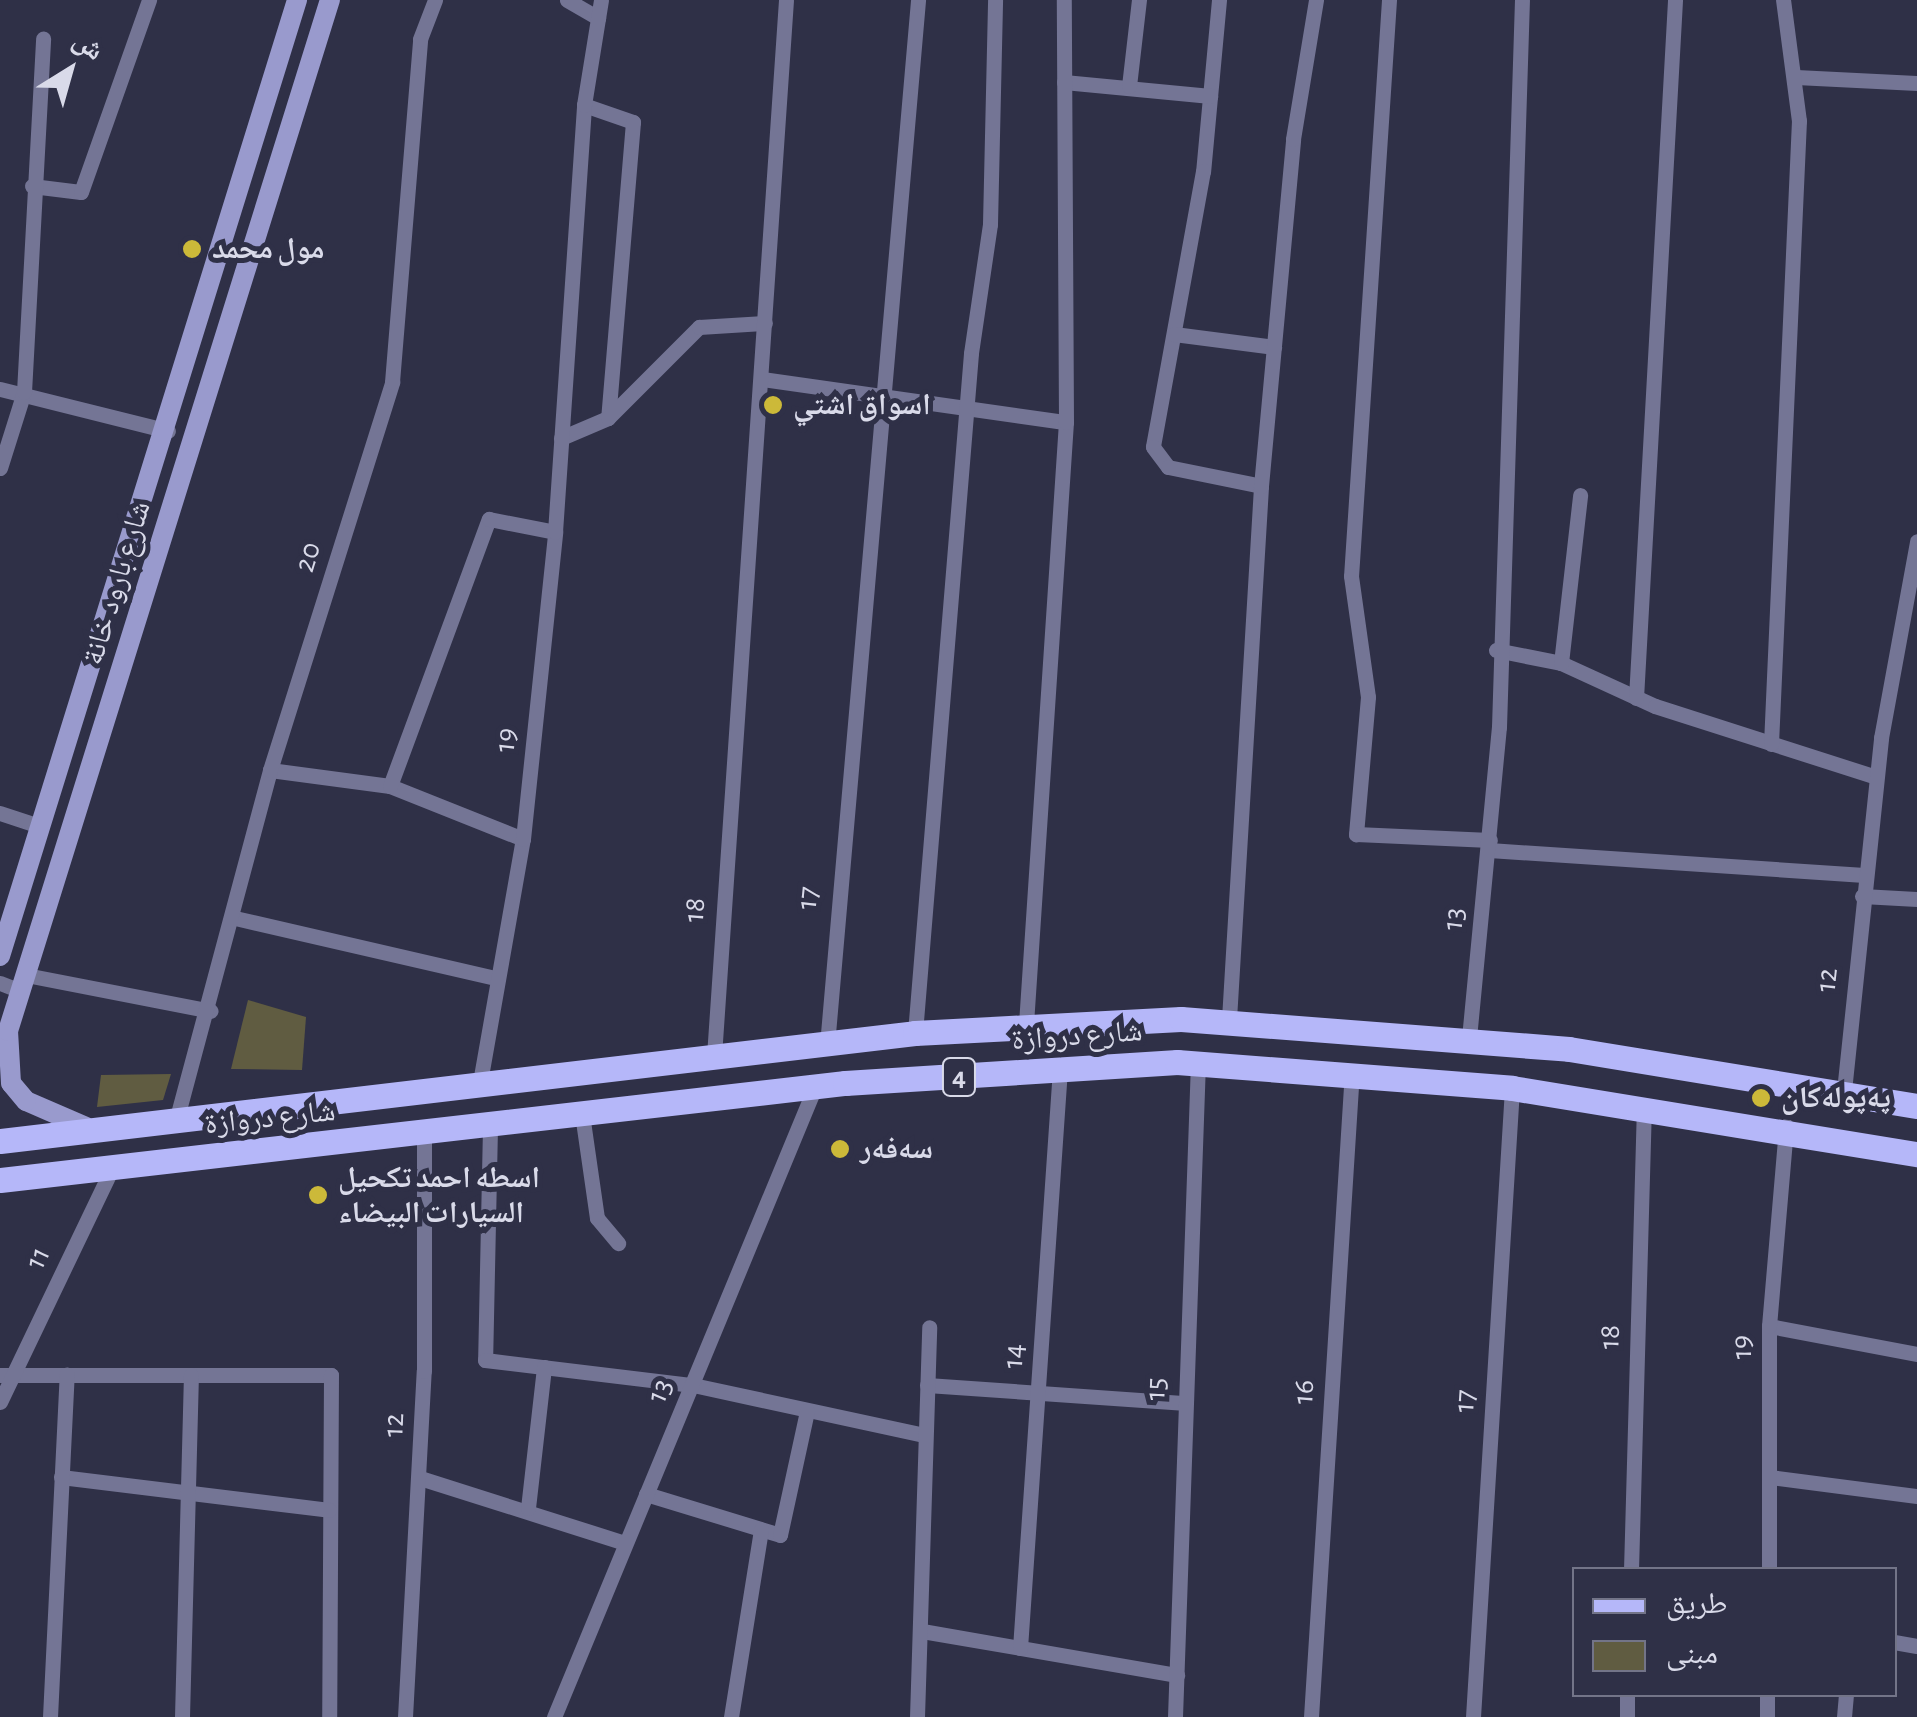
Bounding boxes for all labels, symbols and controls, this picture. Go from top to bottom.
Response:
north arrow [20,20,120,120]
text: ش [68,26,108,66]
place label: مول محمد [212,231,325,267]
marker: مول محمد [181,238,203,260]
place label: اسواق اشتي [793,387,931,423]
marker: اسواق اشتي [762,394,784,416]
street label: شارع بارود خانة [75,497,159,669]
street label: 20 [286,538,330,576]
street label: 19 [487,726,525,754]
street label: 17 [789,885,827,911]
street label: 18 [676,897,714,923]
street label: 13 [1435,906,1473,932]
street label: 12 [1808,966,1846,994]
street label: شارع دروازة [1010,1013,1144,1059]
road number: 4 [942,1054,976,1100]
place label: پەپولەکان [1781,1080,1891,1116]
marker: پەپولەکان [1750,1087,1772,1109]
street label: شارع دروازة [203,1093,337,1143]
place label: سەفەر [860,1131,933,1167]
marker: سەفەر [829,1138,851,1160]
place label: اسطه احمد تكحيل السيارات البيضاء [338,1160,540,1230]
marker: اسطه احمد تكحيل السيارات البيضاء [307,1184,329,1206]
street label: 11 [17,1241,59,1275]
street label: 18 [1592,1324,1628,1350]
street label: 19 [1724,1335,1760,1359]
street label: 14 [995,1342,1033,1370]
street label: 13 [639,1374,681,1408]
street label: 15 [1138,1377,1174,1401]
street label: 16 [1285,1379,1323,1405]
street label: 17 [1446,1388,1484,1414]
street label: 12 [376,1412,412,1438]
legend [1572,1567,1897,1697]
text: طريق [1666,1589,1727,1619]
text: مبنى [1666,1639,1718,1669]

